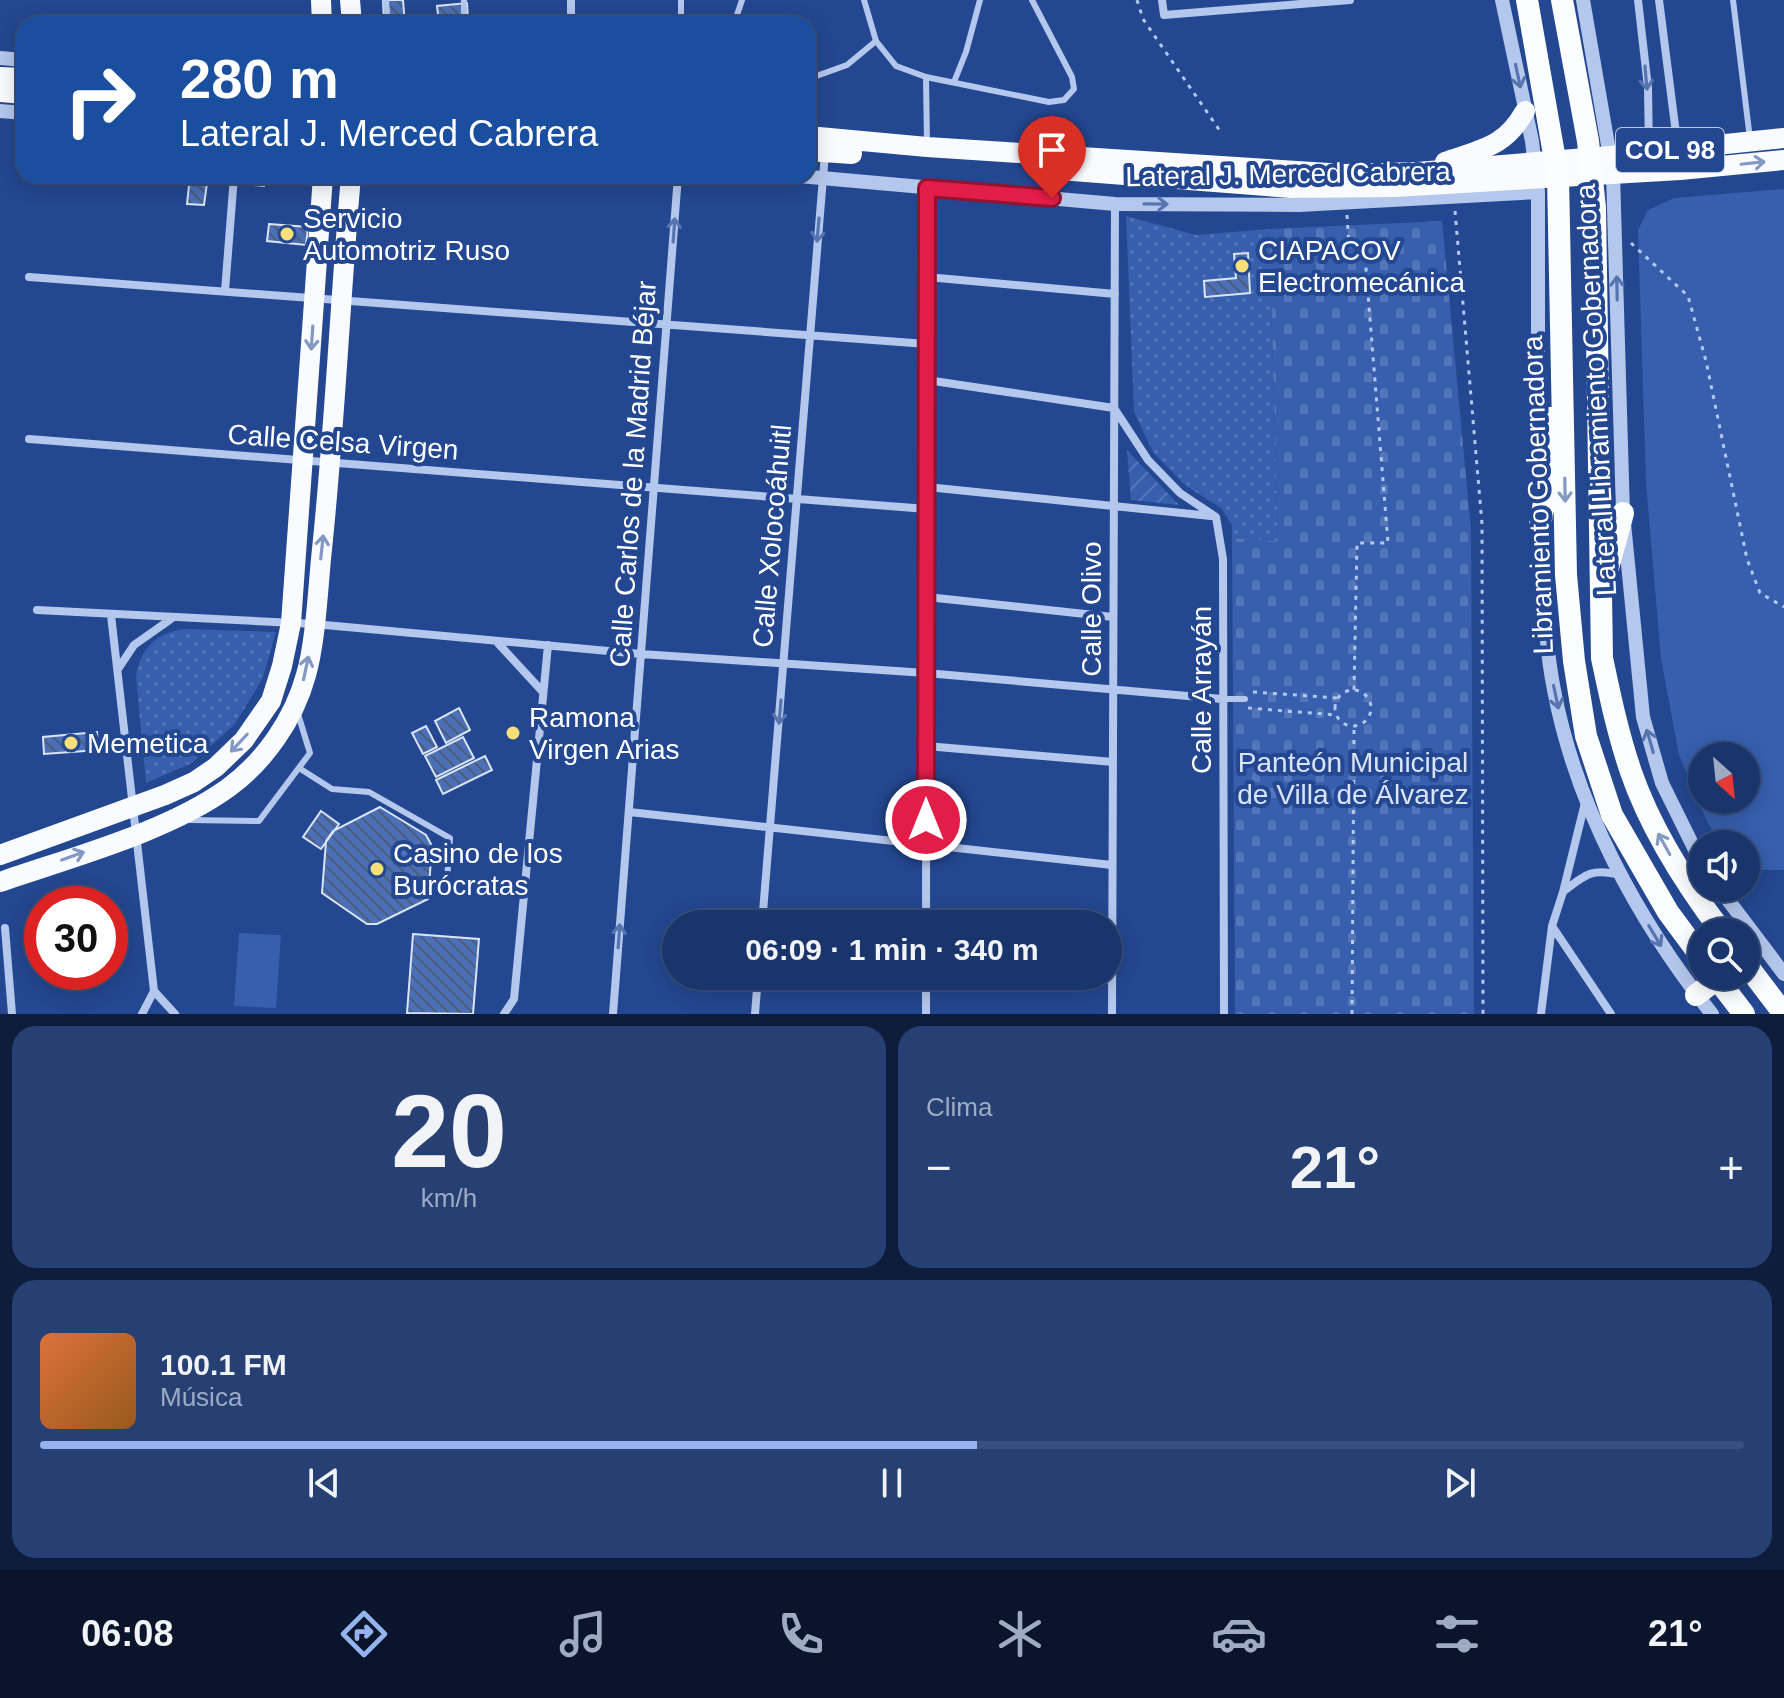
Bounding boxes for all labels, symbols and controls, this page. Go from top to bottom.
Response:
text: 280 m [180,47,339,110]
icon: right [48,48,152,152]
one-way arrow [1511,63,1526,89]
one-way arrow [1639,64,1654,91]
text: Lateral J. Merced Cabrera [180,113,598,154]
pin [1018,116,1086,198]
icon: arrive [1030,128,1074,172]
road number: COL 98 [1616,128,1724,172]
one-way arrow [1739,155,1766,170]
street label: Lateral J. Merced Cabrera [1125,156,1451,192]
street label: Lateral Libramiento Gobernadora [1570,183,1622,597]
one-way arrow [1142,196,1169,212]
place label: Servicio Automotriz Ruso [303,203,510,266]
one-way arrow [810,216,825,243]
one-way arrow [667,217,682,244]
marker: Servicio Automotriz Ruso [278,225,296,243]
place label: CIAPACOV Electromecánica [1258,235,1465,298]
marker: CIAPACOV Electromecánica [1233,257,1251,275]
one-way arrow [1610,275,1625,302]
street label: Calle Carlos de la Madrid Béjar [604,280,662,668]
one-way arrow [304,324,319,351]
street label: Libramiento Gobernadora [1517,335,1559,655]
street label: Calle Celsa Virgen [227,418,459,466]
street label: Calle Xolocoáhuitl [747,423,797,649]
one-way arrow [1558,476,1573,503]
one-way arrow [314,534,329,561]
street label: Calle Olivo [1076,541,1107,677]
street label: Calle Arrayán [1186,606,1217,774]
one-way arrow [300,656,315,681]
one-way arrow [1549,684,1564,710]
one-way arrow [772,698,787,725]
place label: Ramona Virgen Arias [529,702,679,765]
marker: Ramona Virgen Arias [504,724,522,742]
place label: Memetica [87,728,209,759]
one-way arrow [1642,729,1657,755]
one-way arrow [230,733,248,753]
marker: Memetica [62,734,80,752]
north arrow [1688,742,1760,814]
map controls [1688,742,1760,990]
park label: Panteón Municipal de Villa de Álvarez [1237,747,1469,810]
position arrow [884,778,968,862]
button: sound [1688,830,1760,902]
one-way arrow [1655,832,1671,856]
place label: Casino de los Burócratas [393,838,563,901]
one-way arrow [61,848,85,862]
marker: Casino de los Burócratas [368,860,386,878]
speed limit sign: 30 [24,886,128,990]
button: search [1688,918,1760,990]
one-way arrow [612,923,627,950]
one-way arrow [1648,924,1664,947]
text: 06:09 · 1 min · 340 m [745,933,1039,966]
text: 20 [391,1073,507,1189]
text: Clima [926,1092,992,1122]
text: 21° [1290,1134,1380,1201]
text: − [926,1143,952,1192]
text: + [1718,1143,1744,1192]
text: km/h [421,1183,477,1213]
text: 100.1 FM [160,1348,287,1381]
text: Música [160,1382,242,1412]
icon: previous [302,1461,346,1505]
icon: pause [870,1461,914,1505]
icon: next [1438,1461,1482,1505]
icon: directions [336,1606,392,1662]
icon: music [555,1606,611,1662]
icon: phone [773,1606,829,1662]
icon: climate [992,1606,1048,1662]
icon: car [1211,1606,1267,1662]
icon: filters [1429,1606,1485,1662]
text: 06:08 [81,1613,173,1654]
text: 21° [1648,1613,1703,1654]

